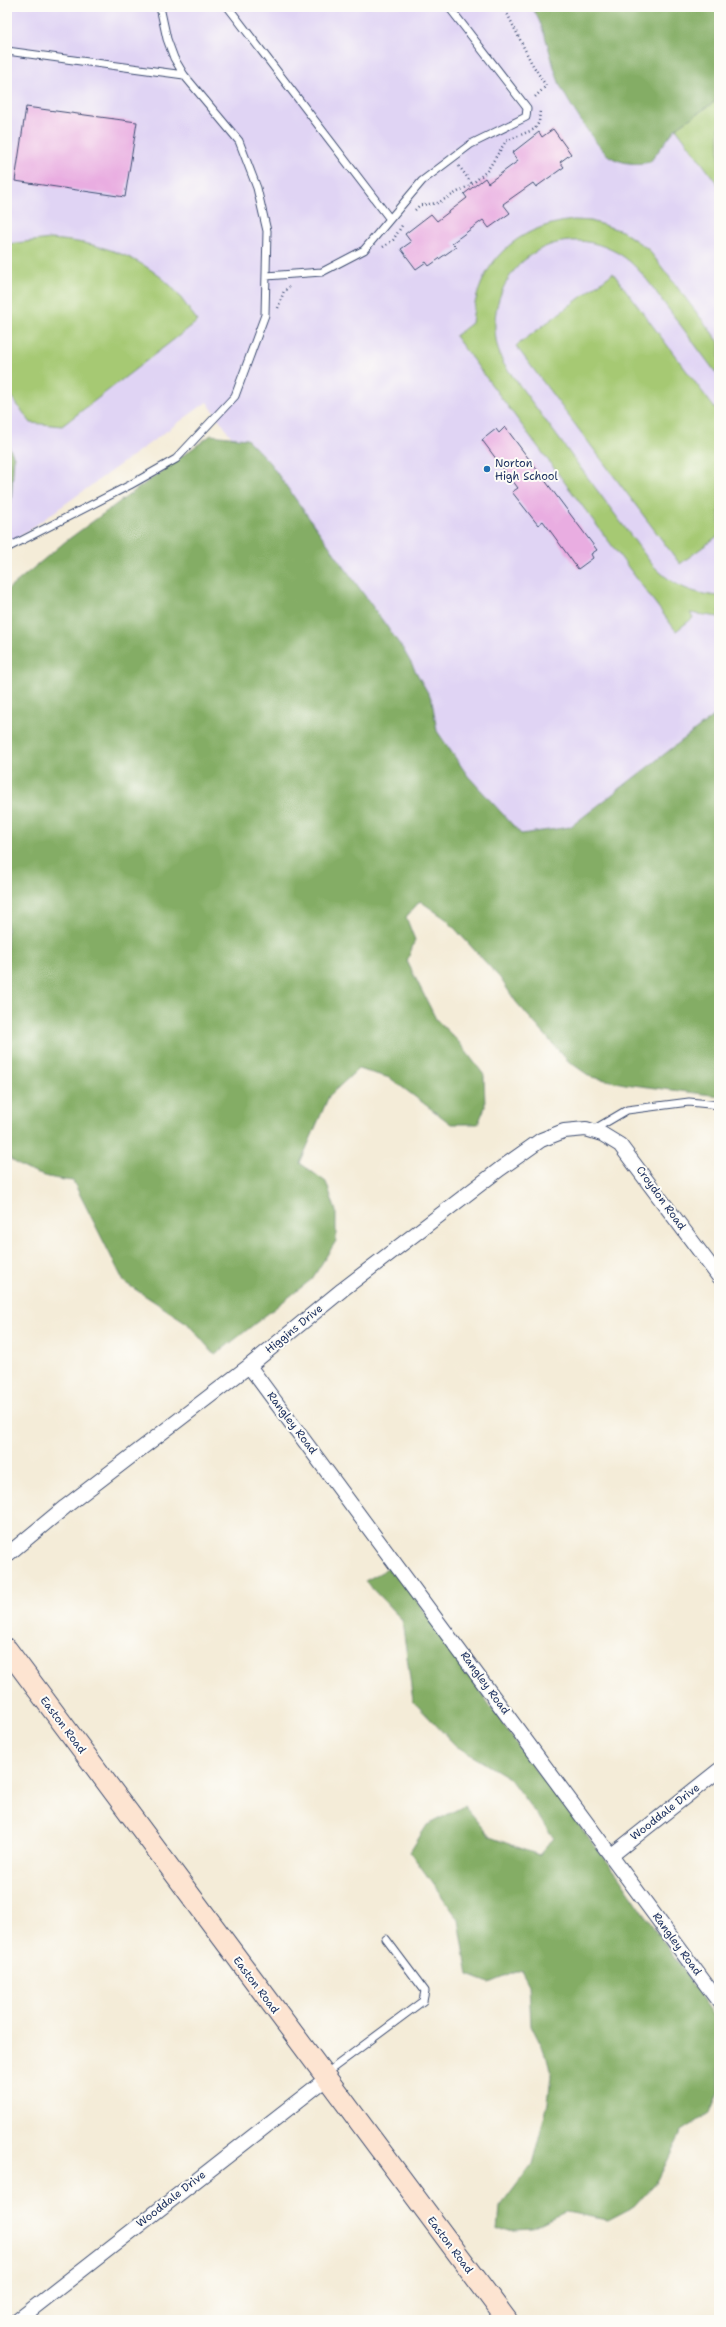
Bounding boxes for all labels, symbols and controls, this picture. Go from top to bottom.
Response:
place label: Norton High School [495,456,559,484]
marker: Norton High School [482,464,492,474]
street label: Croydon Road [633,1163,689,1233]
street label: Higgins Drive [262,1301,326,1357]
street label: Rangley Road [264,1389,320,1457]
street label: Rangley Road [457,1648,513,1718]
street label: Easton Road [37,1693,89,1757]
street label: Wooddale Drive [627,1780,703,1844]
street label: Rangley Road [649,1909,705,1979]
street label: Easton Road [230,1953,282,2017]
street label: Wooddale Drive [133,2167,209,2231]
street label: Easton Road [424,2213,476,2277]

